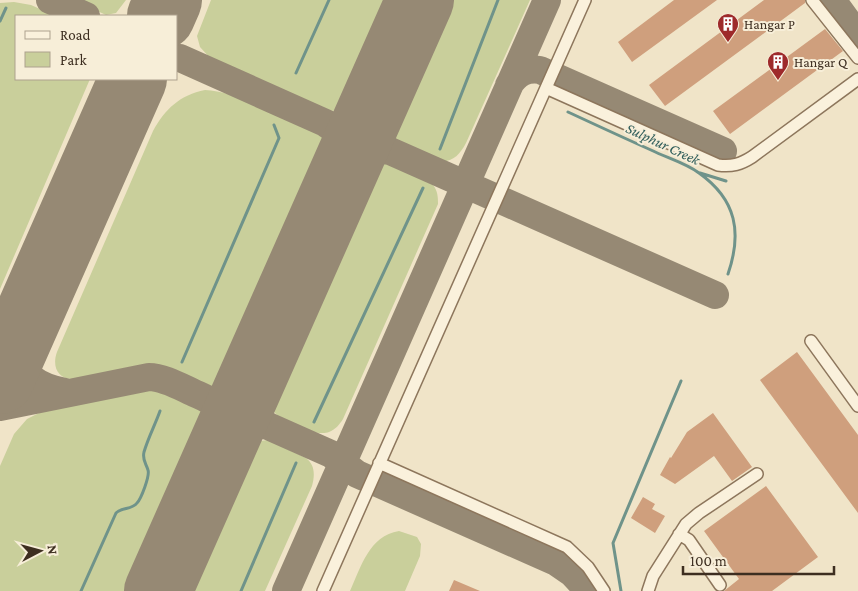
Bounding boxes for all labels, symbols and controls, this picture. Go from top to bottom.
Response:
building icon: Hangar P [716,12,740,43]
legend [15,15,178,80]
place label: Hangar P [744,16,795,32]
text: Road [60,27,91,43]
building icon: Hangar Q [766,50,790,81]
text: Park [60,52,87,68]
place label: Hangar Q [794,54,848,70]
water label: Sulphur Creek [623,120,704,170]
north arrow [15,526,65,576]
text: N [44,544,61,556]
scale bar [683,544,834,576]
text: 100 m [690,553,727,569]

